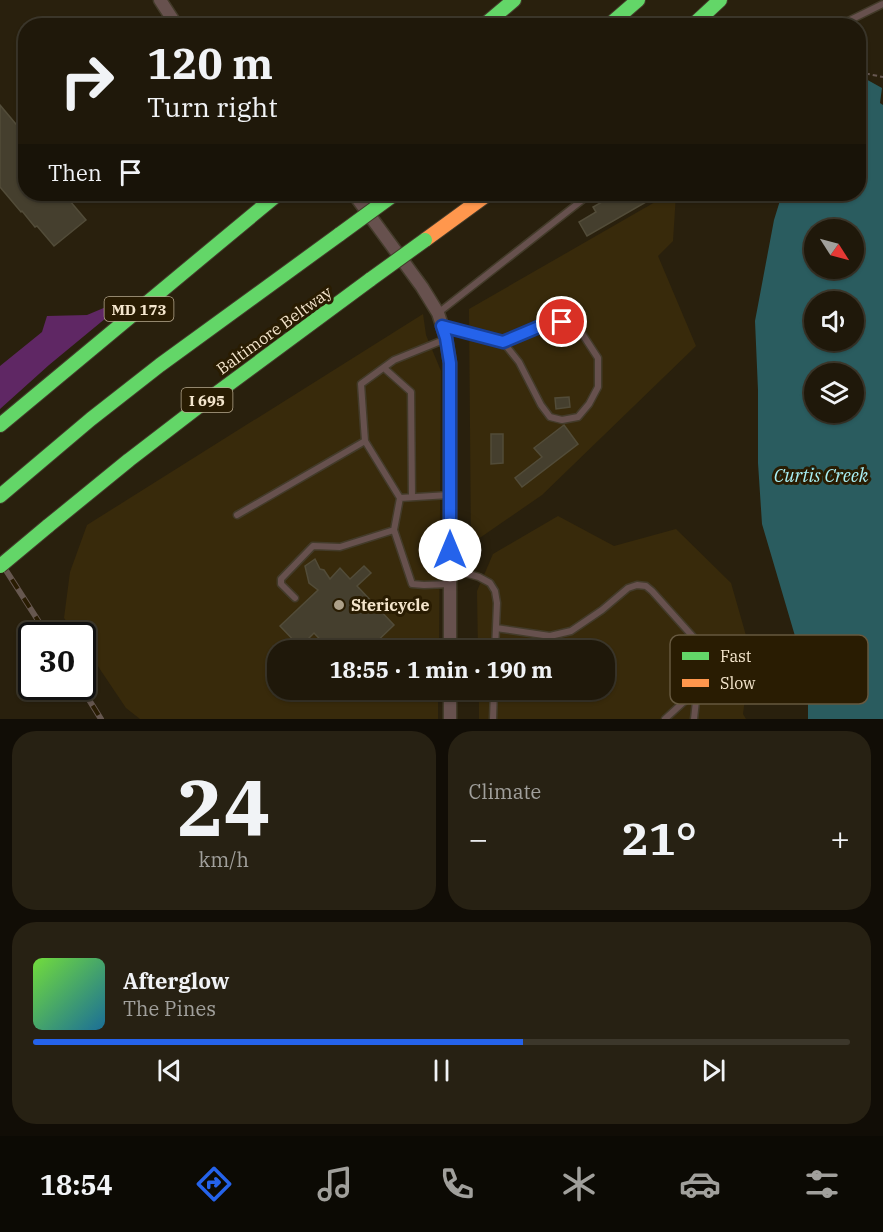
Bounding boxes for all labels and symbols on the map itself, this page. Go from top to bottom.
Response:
north arrow [804,219,864,279]
street label: Baltimore Beltway [212,281,336,379]
pin [536,296,587,347]
road number: MD 173 [104,297,174,321]
road number: I 695 [182,388,232,412]
water label: Curtis Creek [774,464,869,487]
position arrow [418,518,482,582]
place label: Stericycle [351,595,429,615]
marker: Stericycle [332,598,346,612]
speed limit sign: 30 [18,622,96,700]
legend [670,635,868,704]
text: Fast [720,646,752,666]
text: Slow [720,673,756,693]

